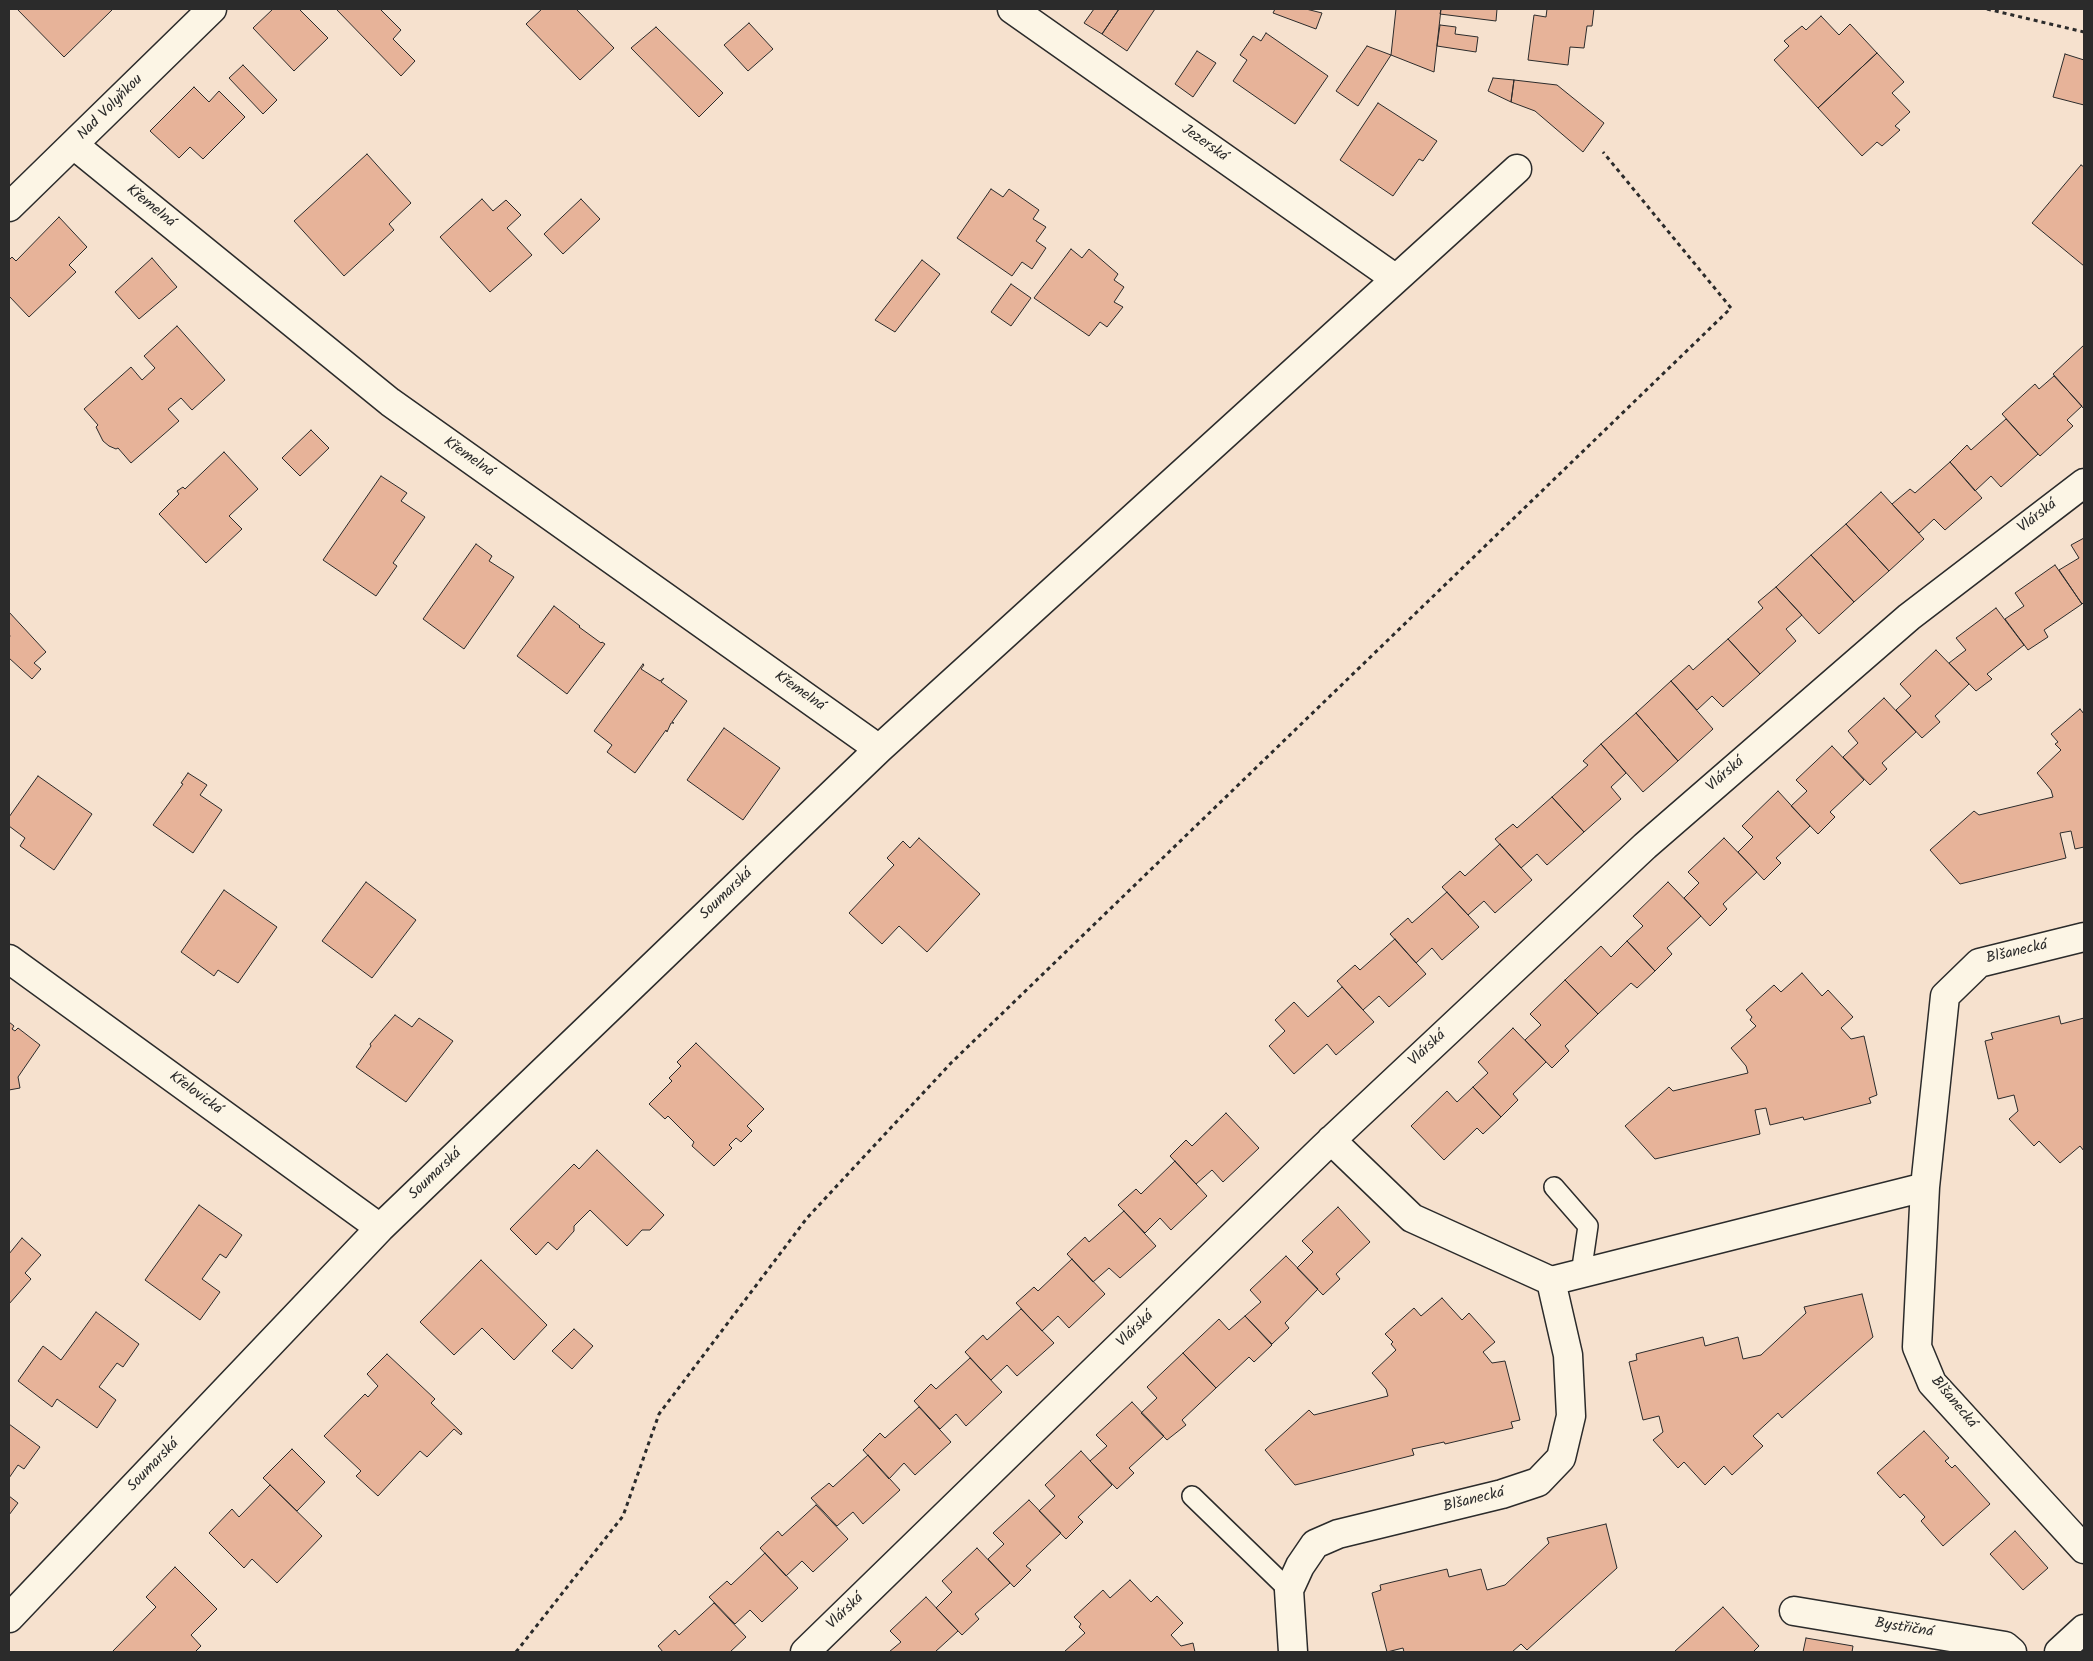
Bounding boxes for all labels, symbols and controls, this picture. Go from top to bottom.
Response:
street label: Nad Volyňkou [75,72,147,144]
street label: Jezerská [1177,122,1231,166]
street label: Křemelná [122,182,178,232]
street label: Křemelná [439,434,497,482]
street label: Vlárská [2015,496,2061,538]
street label: Křemelná [770,668,828,716]
street label: Vlárská [1703,754,1749,796]
street label: Soumarská [697,865,757,925]
street label: Blšanecká [1985,937,2049,969]
street label: Vlárská [1406,1027,1450,1071]
street label: Křelovická [165,1069,225,1119]
street label: Soumarská [406,1145,466,1205]
street label: Vlárská [1114,1308,1158,1352]
street label: Blšanecká [1926,1373,1980,1433]
street label: Soumarská [124,1436,184,1496]
street label: Blšanecká [1442,1485,1506,1517]
street label: Vlárská [824,1590,868,1634]
street label: Bystřičná [1874,1616,1934,1642]

